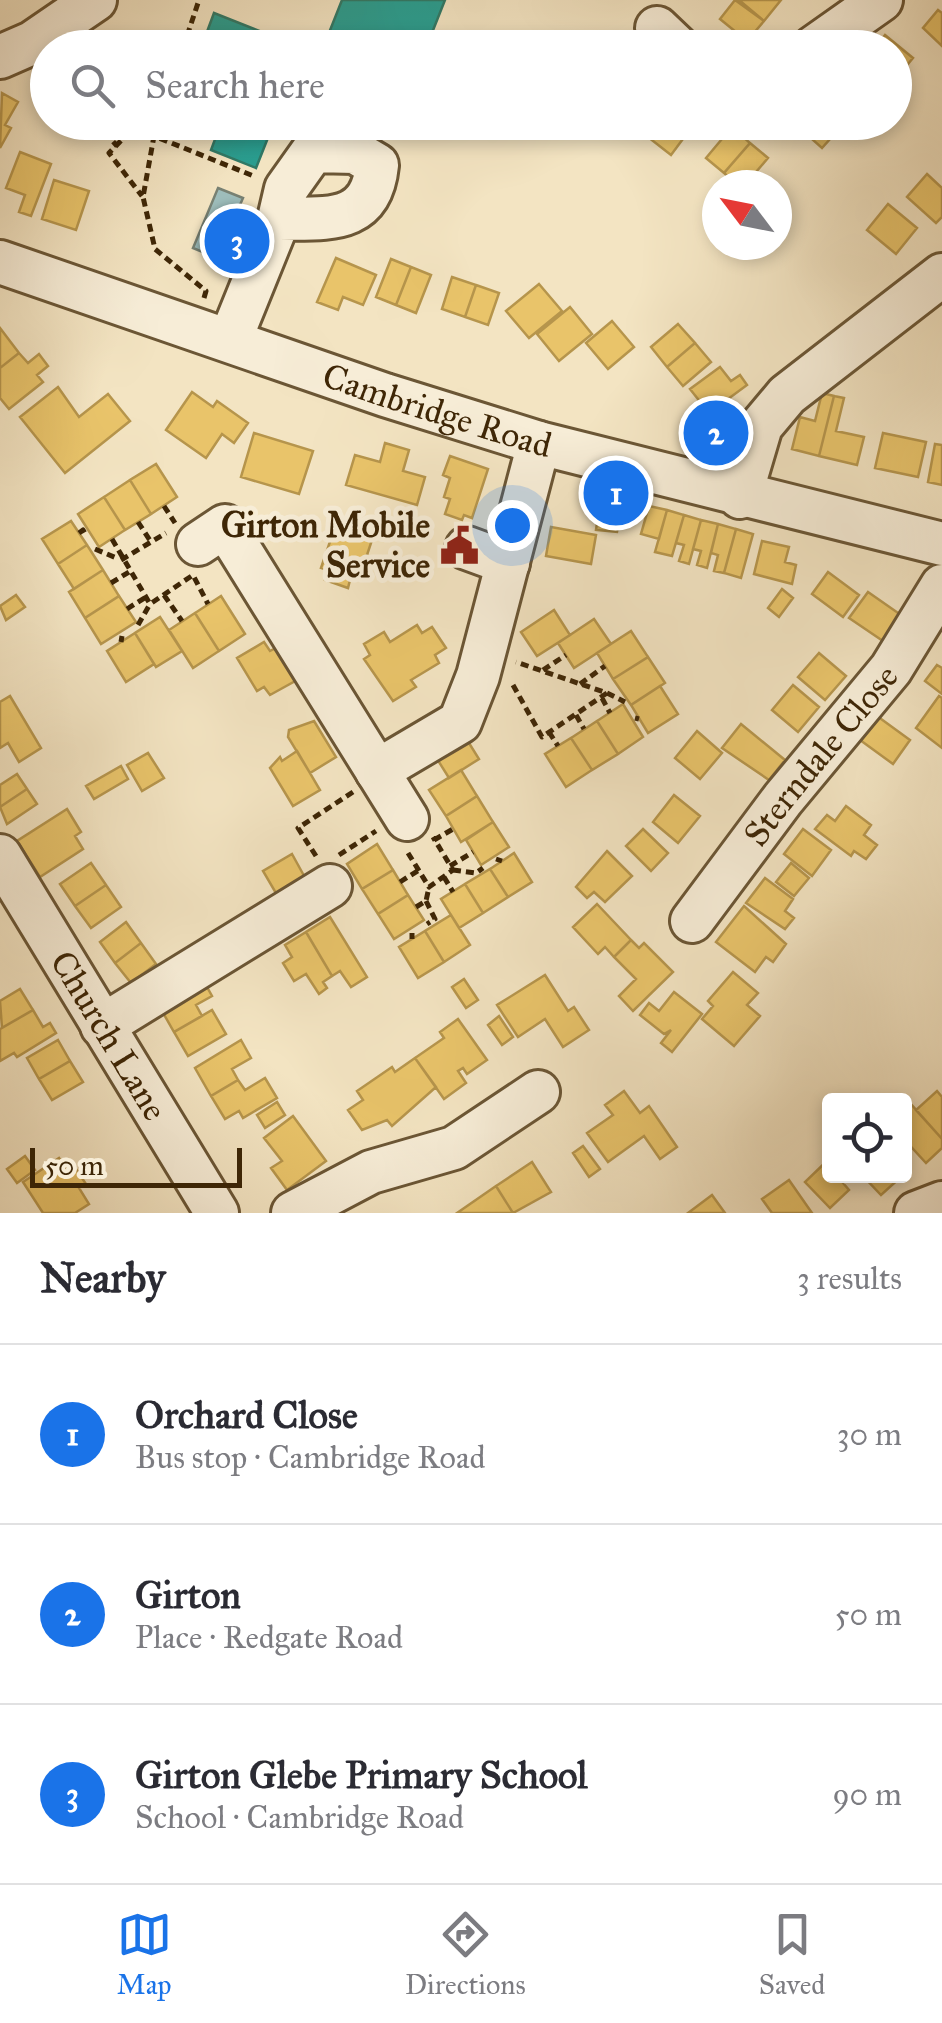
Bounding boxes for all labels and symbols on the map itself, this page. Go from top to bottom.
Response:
north arrow [702,170,792,260]
pin: 3 [204,204,270,278]
street label: Cambridge Road [317,354,557,467]
pin: 2 [684,396,748,470]
pin: 1 [584,456,648,530]
your location [487,500,538,551]
place label: Girton Mobile Service [221,504,430,587]
public building icon: Girton Mobile Service [439,524,481,566]
street label: Sterndale Close [734,656,907,854]
street label: Church Lane [41,943,177,1128]
scale bar [30,1143,242,1188]

